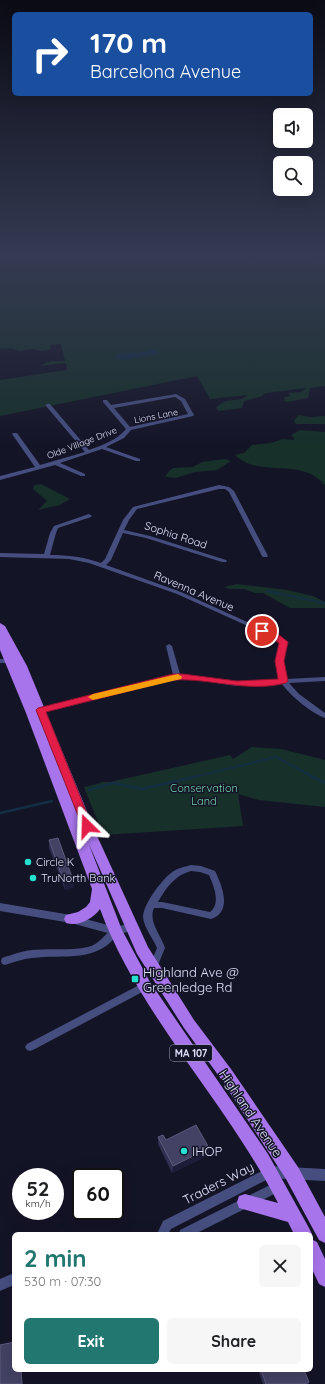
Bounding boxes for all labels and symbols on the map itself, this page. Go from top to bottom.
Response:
street label: Lions Lane [133,406,179,425]
street label: Olde Village Drive [45,424,118,461]
street label: Sophia Road [143,518,209,552]
street label: Ravenna Avenue [152,568,236,614]
pin [245,614,279,648]
park label: Conservation Land [170,781,238,808]
position arrow [66,805,108,847]
place label: Circle K [36,855,74,869]
marker: Circle K [23,857,33,867]
place label: TruNorth Bank [41,871,116,885]
marker: TruNorth Bank [28,873,38,883]
place label: Highland Ave @ Greenledge Rd [143,964,239,995]
marker: Highland Ave @ Greenledge Rd [130,974,140,984]
road number: MA 107 [170,1045,212,1061]
street label: Highland Avenue [216,1066,286,1160]
place label: IHOP [192,1143,223,1159]
marker: IHOP [179,1146,189,1156]
street label: Traders Way [180,1158,256,1208]
speed limit sign: 60 [72,1168,124,1220]

